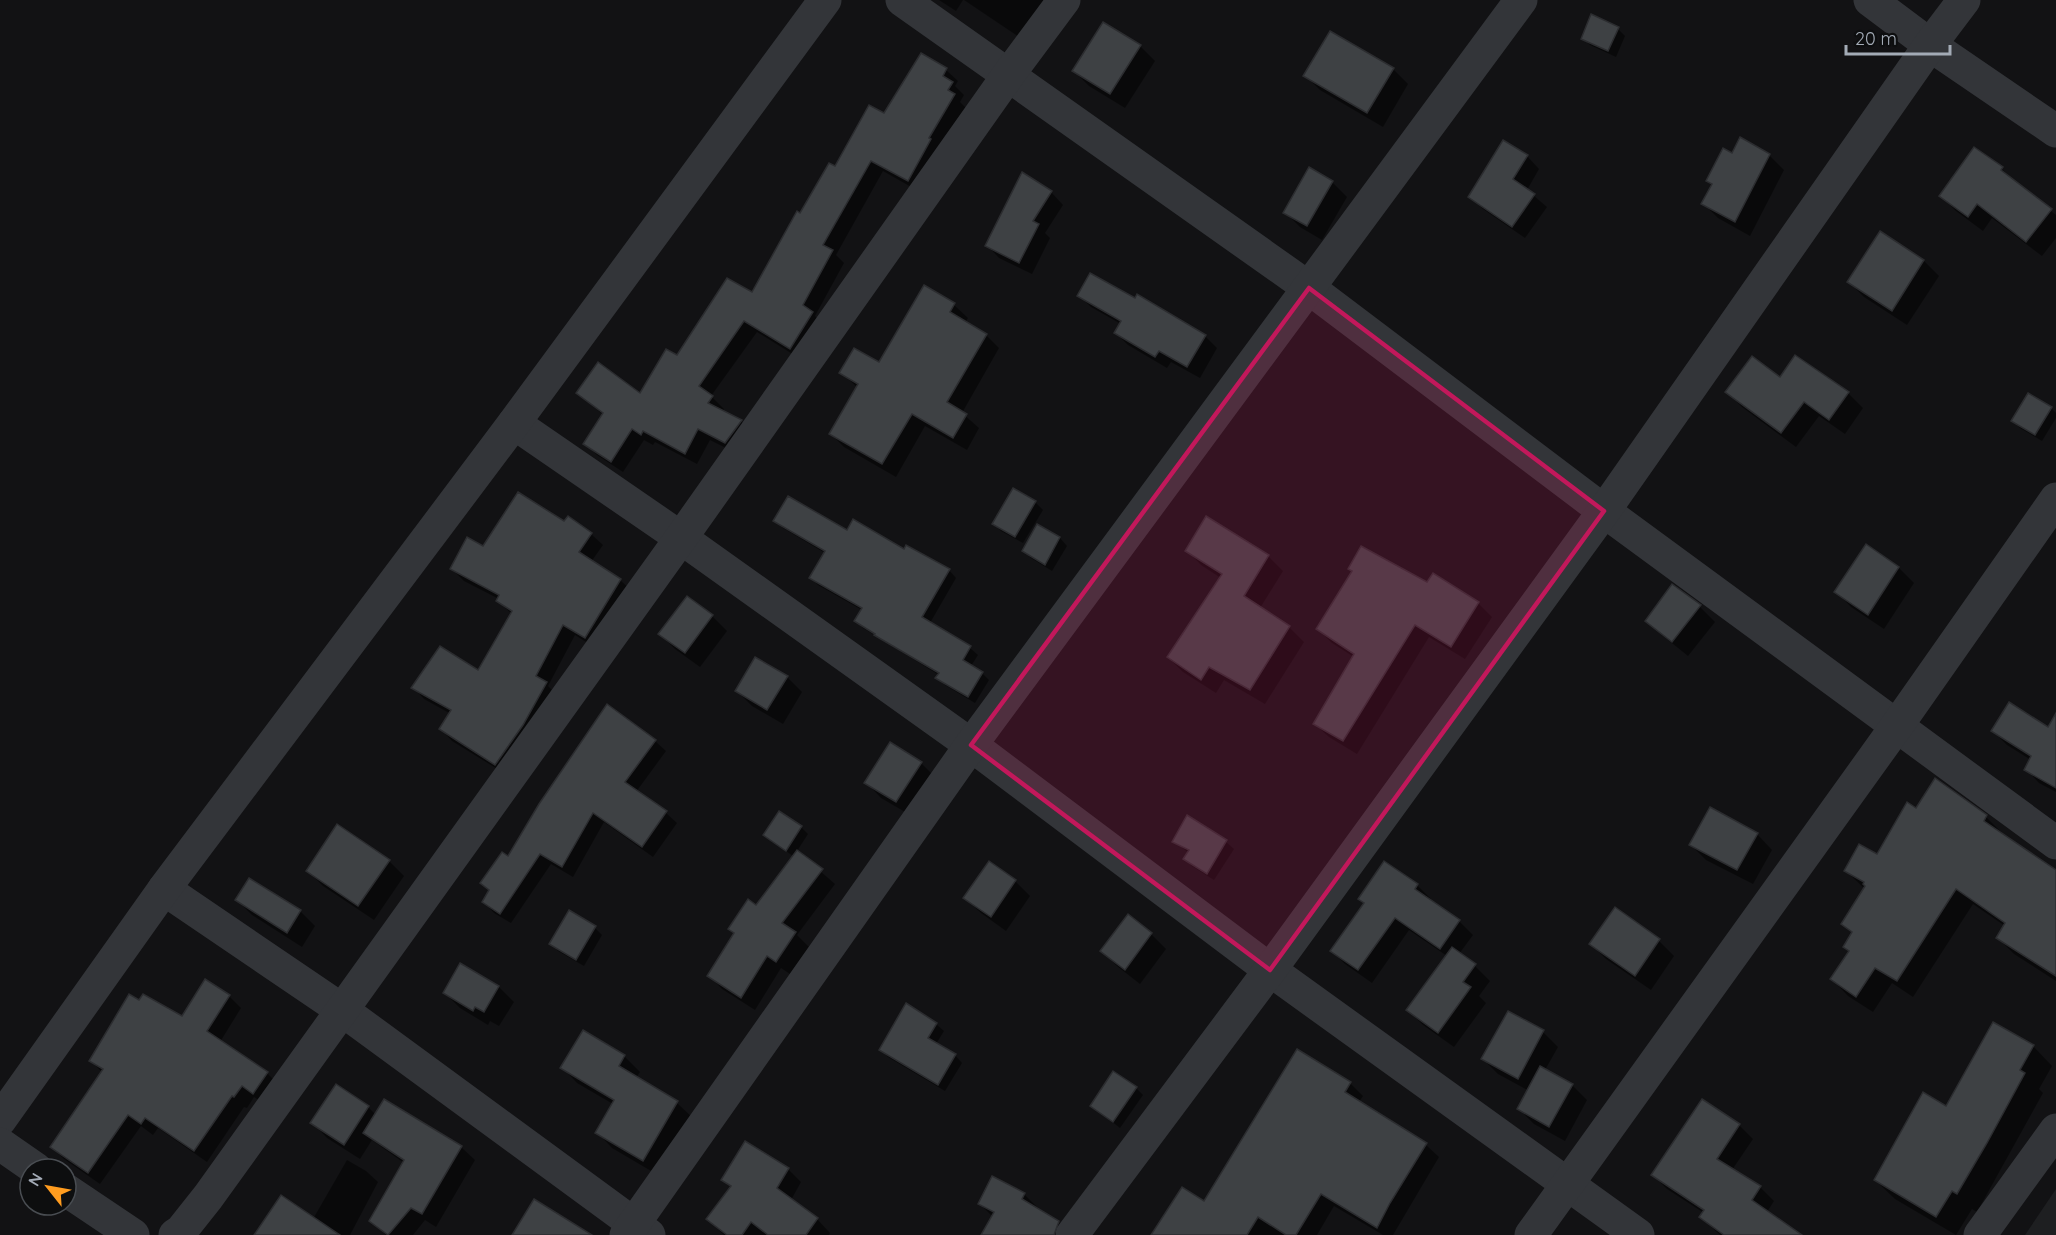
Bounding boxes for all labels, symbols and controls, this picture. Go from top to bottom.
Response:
scale bar [1846,18,1950,56]
text: 20 m [1855,27,1897,50]
north arrow [18,1157,78,1217]
text: N [24,1169,47,1189]

